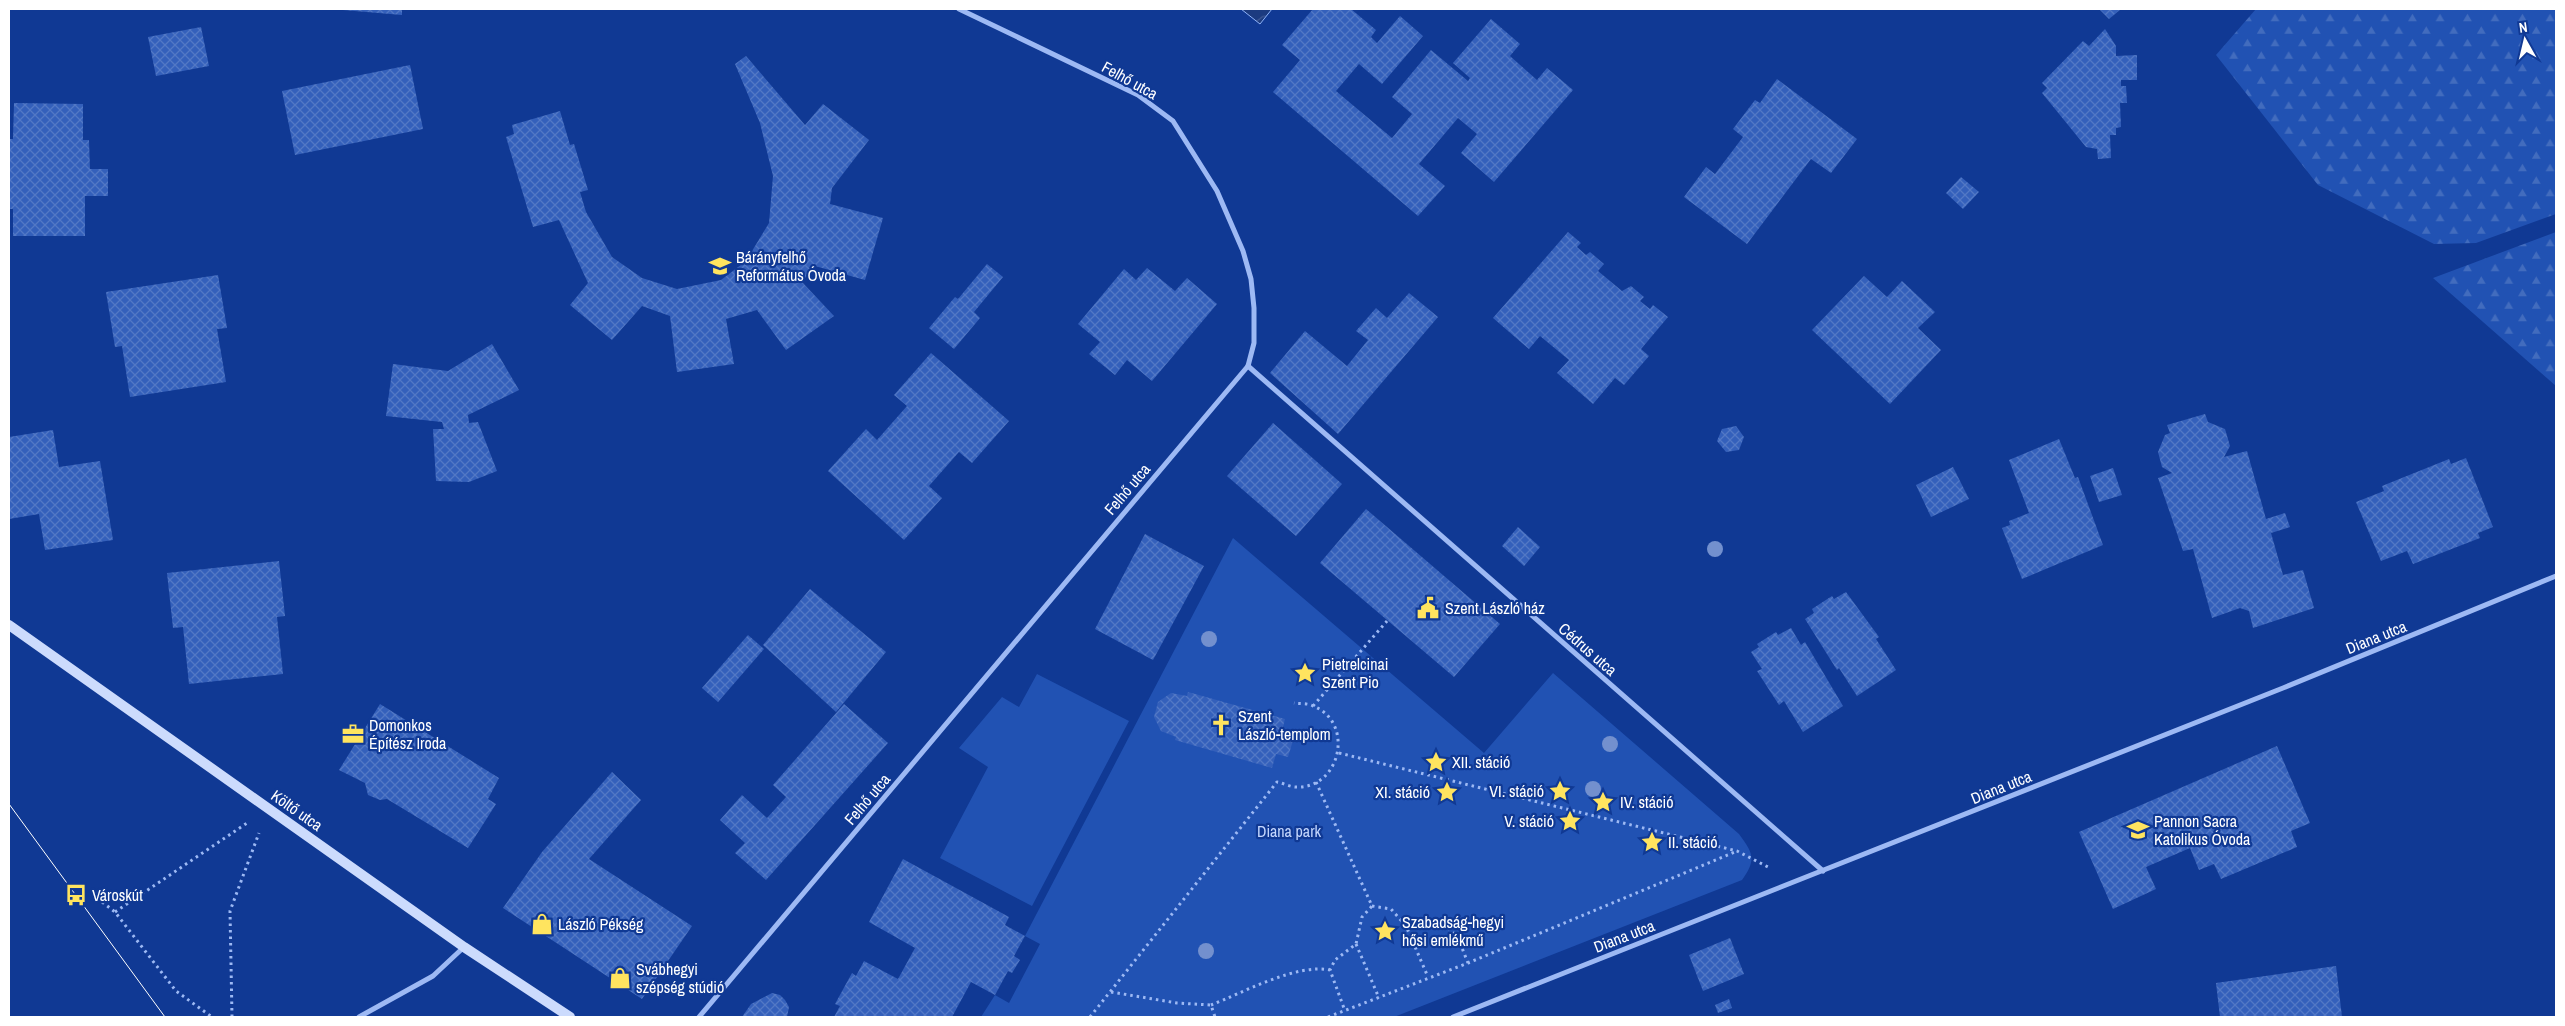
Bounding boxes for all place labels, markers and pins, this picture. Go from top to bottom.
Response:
place label: Bárányfelhő Református Óvoda [736,246,847,286]
school or university icon: Bárányfelhő Református Óvoda [707,253,733,279]
public building icon: Szent László ház [1415,595,1441,621]
place label: Szent László ház [1445,597,1545,619]
place label: Pietrelcinai Szent Pio [1322,653,1388,693]
place icon: Pietrelcinai Szent Pio [1292,660,1318,686]
place label: Szent László-templom [1238,705,1331,745]
church icon: Szent László-templom [1208,712,1234,738]
place label: Domonkos Építész Iroda [369,714,447,754]
office icon: Domonkos Építész Iroda [340,721,366,747]
place icon: XII. stáció [1423,749,1449,775]
place label: XII. stáció [1452,751,1510,773]
place icon: VI. stáció [1547,778,1573,804]
place icon: XI. stáció [1434,779,1460,805]
place label: VI. stáció [1489,780,1544,802]
place label: XI. stáció [1375,781,1430,803]
place icon: IV. stáció [1590,789,1616,815]
place label: IV. stáció [1620,791,1674,813]
place icon: V. stáció [1557,808,1583,834]
place label: V. stáció [1504,810,1554,832]
place label: Pannon Sacra Katolikus Óvoda [2154,810,2251,850]
school or university icon: Pannon Sacra Katolikus Óvoda [2125,817,2151,843]
place icon: II. stáció [1639,829,1665,855]
place label: II. stáció [1668,831,1718,853]
bus stop icon: Városkút [63,882,89,908]
place label: Városkút [92,884,143,906]
shop icon: László Pékség [529,911,555,937]
place label: Szabadság-hegyi hősi emlékmű [1402,911,1504,951]
place label: László Pékség [558,913,644,935]
place icon: Szabadság-hegyi hősi emlékmű [1372,918,1398,944]
place label: Svábhegyi szépség stúdió [636,958,724,998]
shop icon: Svábhegyi szépség stúdió [607,965,633,991]

